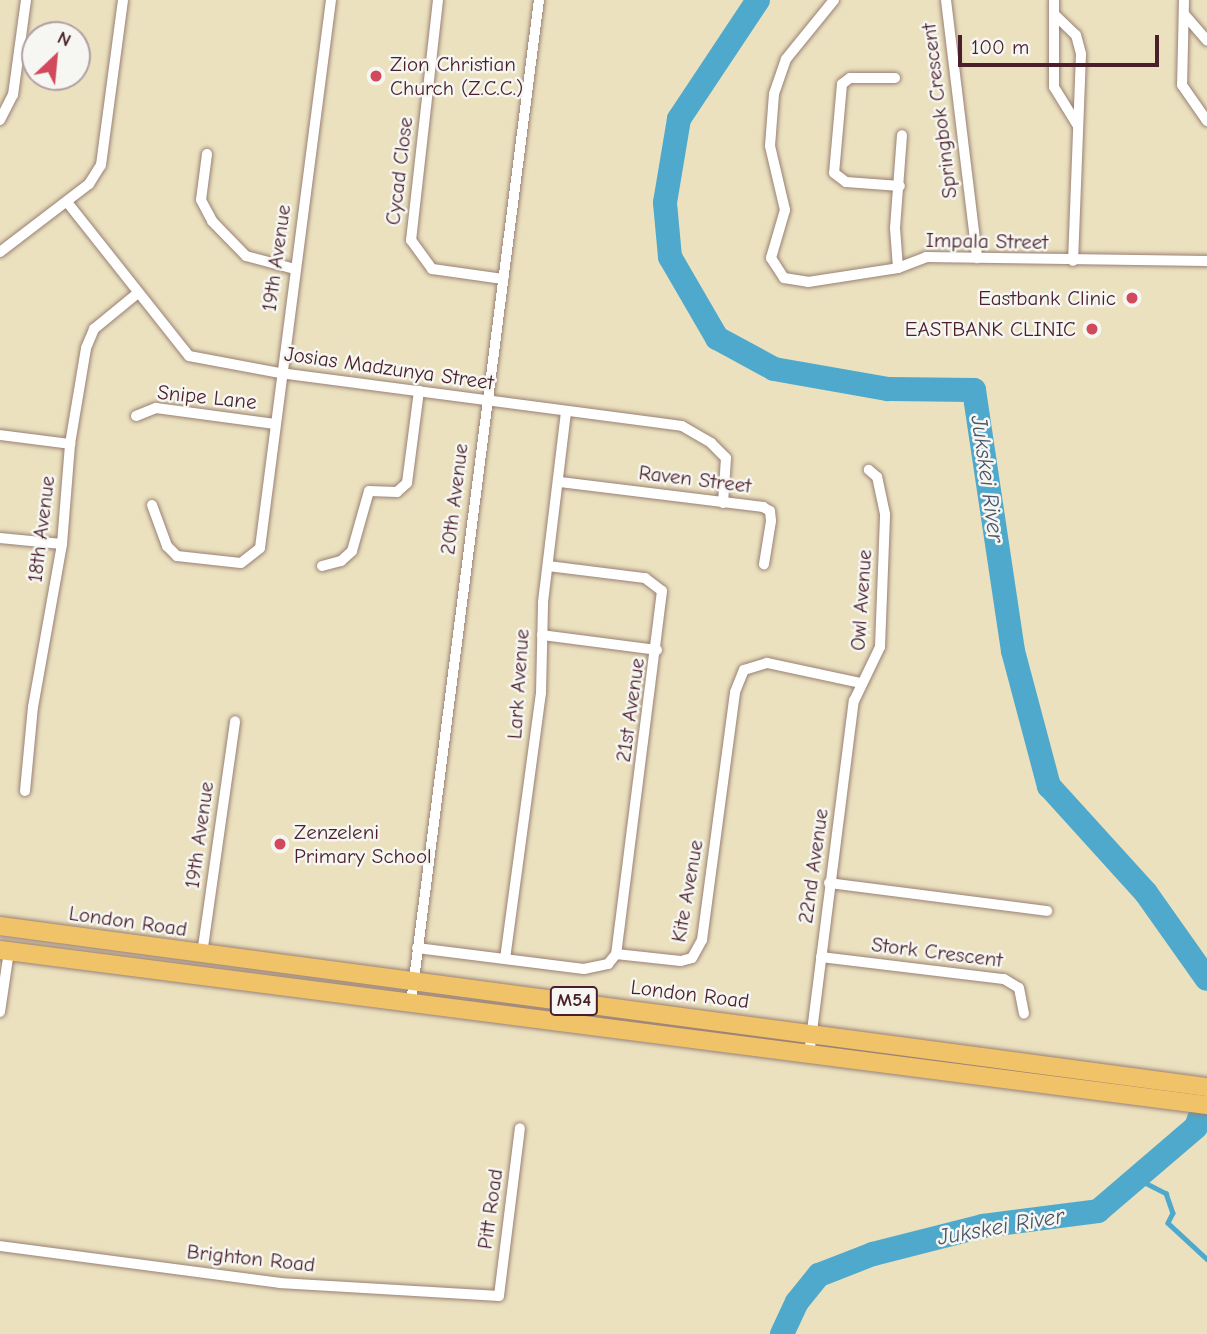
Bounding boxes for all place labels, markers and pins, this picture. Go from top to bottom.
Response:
place label: Zion Christian Church (Z.C.C.) [390,51,523,101]
marker: Zion Christian Church (Z.C.C.) [368,68,384,84]
place label: Eastbank Clinic [978,285,1116,311]
marker: Eastbank Clinic [1122,288,1142,308]
place label: EASTBANK CLINIC [905,316,1076,342]
marker: EASTBANK CLINIC [1082,319,1102,339]
place label: Zenzeleni Primary School [294,819,432,869]
marker: Zenzeleni Primary School [272,836,288,852]

